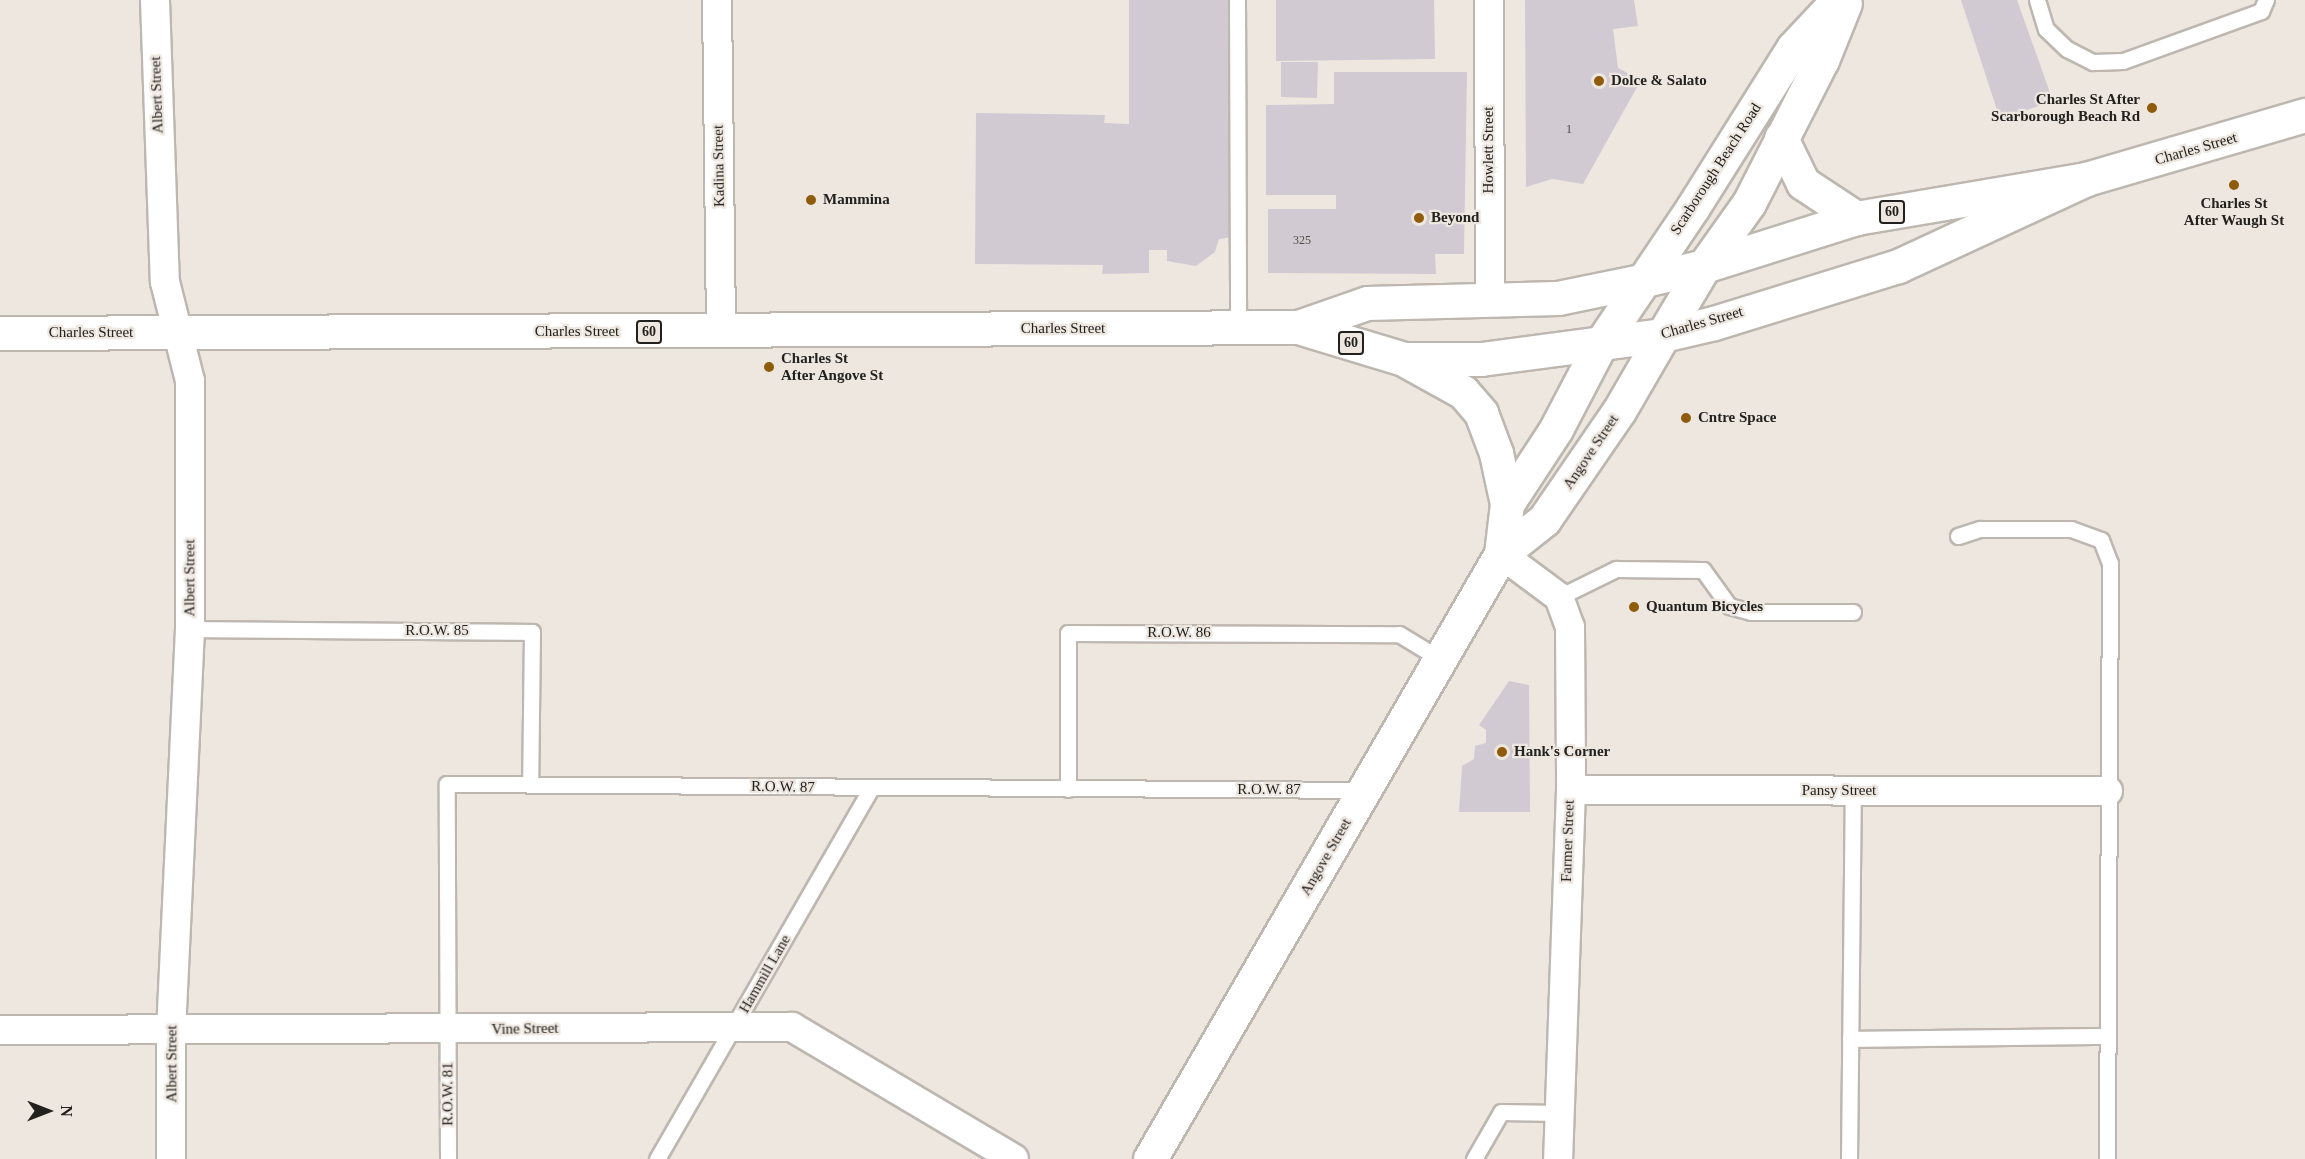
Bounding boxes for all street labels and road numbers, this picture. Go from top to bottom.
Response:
street label: Albert Street [147,56,167,134]
street label: Scarborough Beach Road [1667,100,1765,238]
street label: Howlett Street [1480,106,1498,194]
street label: Kadina Street [709,125,729,207]
street label: Charles Street [2153,129,2239,169]
road number: 60 [1878,201,1906,223]
street label: Charles Street [1659,303,1745,343]
street label: Charles Street [1021,320,1105,338]
road number: 60 [636,321,662,343]
street label: Charles Street [535,323,619,341]
street label: Charles Street [49,324,133,342]
road number: 60 [1338,332,1364,354]
street label: Angove Street [1559,411,1623,493]
street label: Albert Street [181,539,199,617]
street label: R.O.W. 85 [405,622,469,640]
street label: R.O.W. 86 [1147,624,1211,642]
street label: R.O.W. 87 [751,777,815,797]
street label: R.O.W. 87 [1237,781,1301,799]
street label: Pansy Street [1802,782,1876,800]
street label: Farmer Street [1558,800,1578,882]
street label: Angove Street [1297,815,1355,899]
street label: Hammill Lane [735,932,795,1016]
street label: Vine Street [491,1019,559,1039]
street label: Albert Street [163,1025,181,1103]
street label: R.O.W. 81 [439,1062,457,1126]

